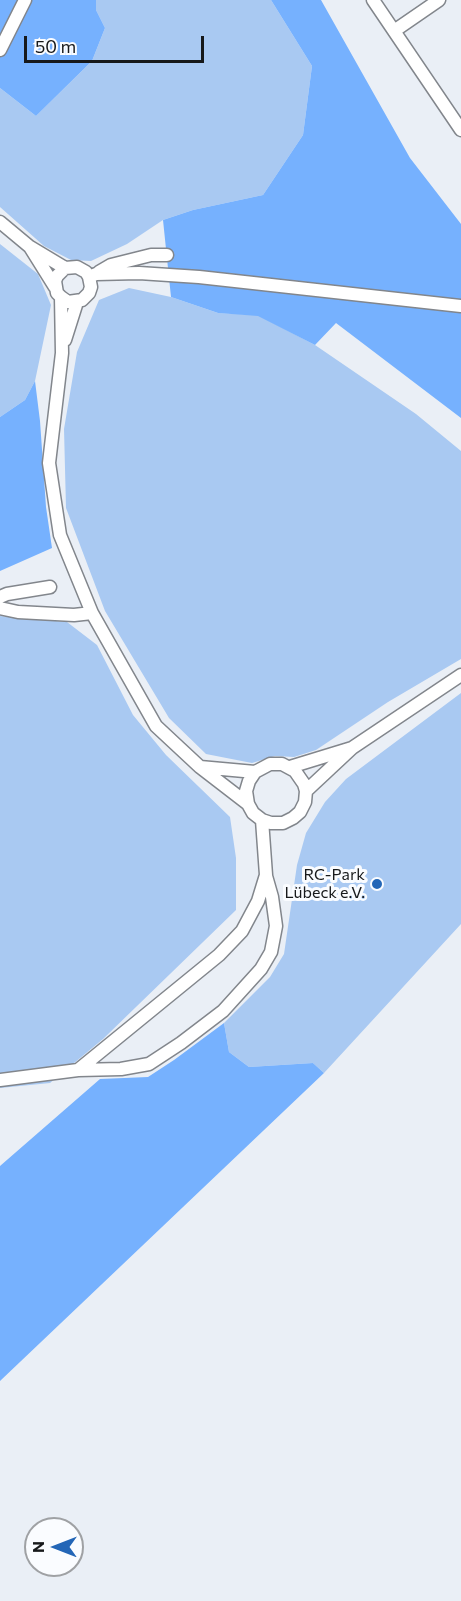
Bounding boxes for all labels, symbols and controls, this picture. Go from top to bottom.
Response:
scale bar [27,24,207,62]
text: 50 m [35,35,76,57]
place label: RC-Park Lübeck e.V. [284,865,365,903]
marker: RC-Park Lübeck e.V. [370,877,384,891]
north arrow [24,1517,84,1577]
text: N [28,1541,47,1553]

